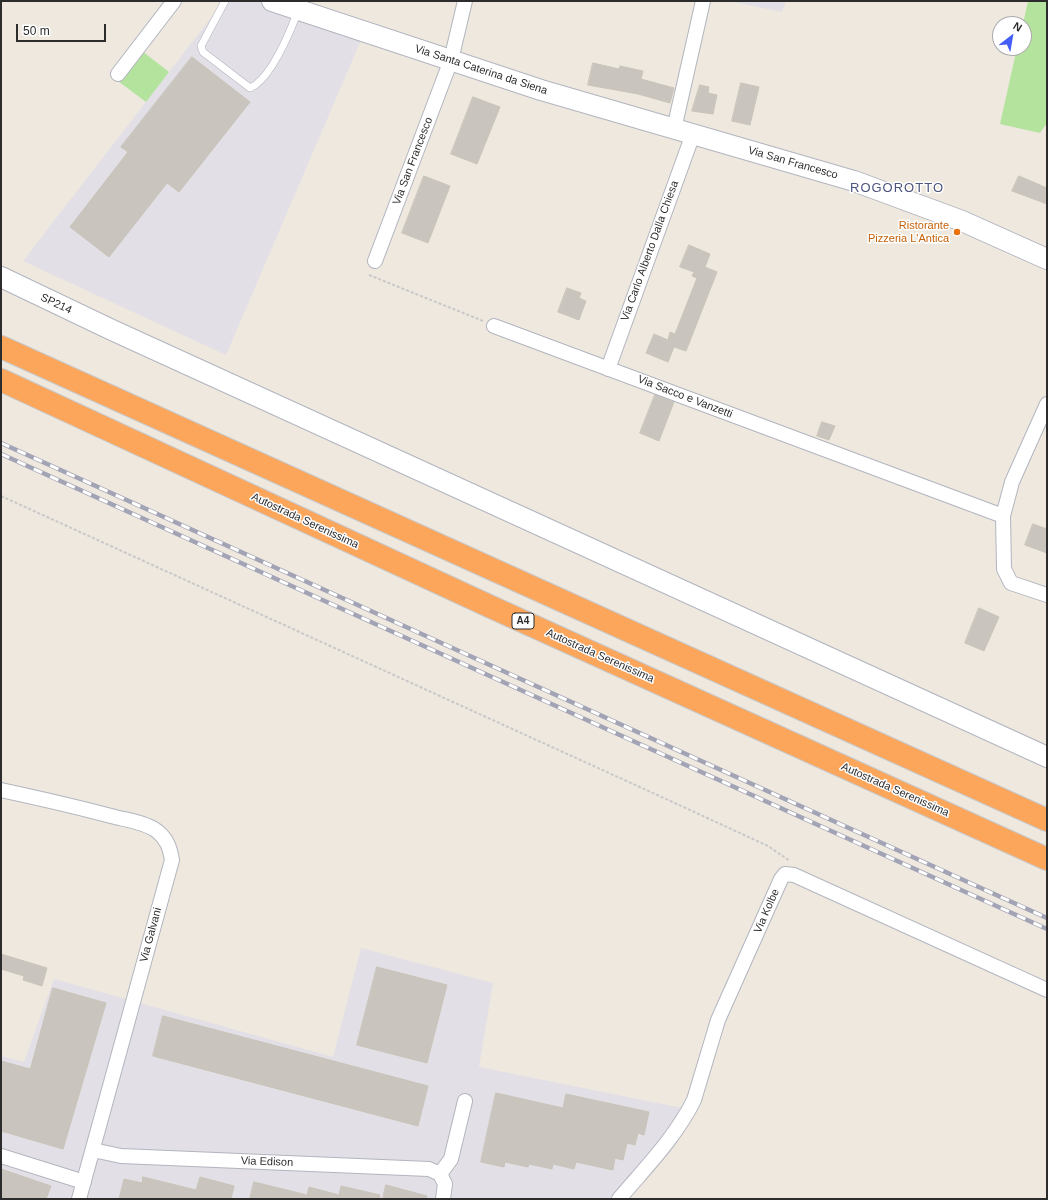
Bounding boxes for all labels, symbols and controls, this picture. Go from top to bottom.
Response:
scale bar [18,16,108,42]
north arrow [992,16,1032,56]
text: N [1011,19,1024,34]
text: 50 m [23,24,50,38]
street label: Via Santa Caterina da Siena [413,42,549,98]
street label: Via San Francesco [390,115,436,207]
street label: Via San Francesco [747,144,839,182]
street label: Via Carlo Alberto Dalla Chiesa [618,179,682,323]
district label: ROGOROTTO [850,180,944,196]
place label: Ristorante Pizzeria L'Antica [868,219,949,245]
marker: Ristorante Pizzeria L'Antica [952,227,962,237]
street label: SP214 [38,291,74,317]
street label: Via Sacco e Vanzetti [636,373,734,421]
street label: Autostrada Serenissima [249,490,361,552]
road number: A4 [512,613,534,629]
street label: Autostrada Serenissima [544,626,656,686]
street label: Autostrada Serenissima [839,760,951,820]
street label: Via Kolbe [751,887,783,935]
street label: Via Galvani [137,906,165,964]
street label: Via Edison [241,1154,293,1170]

